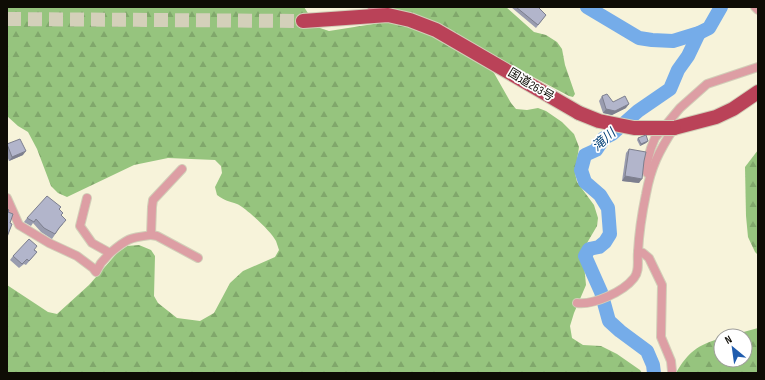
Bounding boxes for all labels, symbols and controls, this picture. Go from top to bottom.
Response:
street label: 国道263号 [505,65,557,105]
water label: 滝川 [589,124,621,155]
north arrow [713,328,753,368]
text: N [723,333,734,347]

